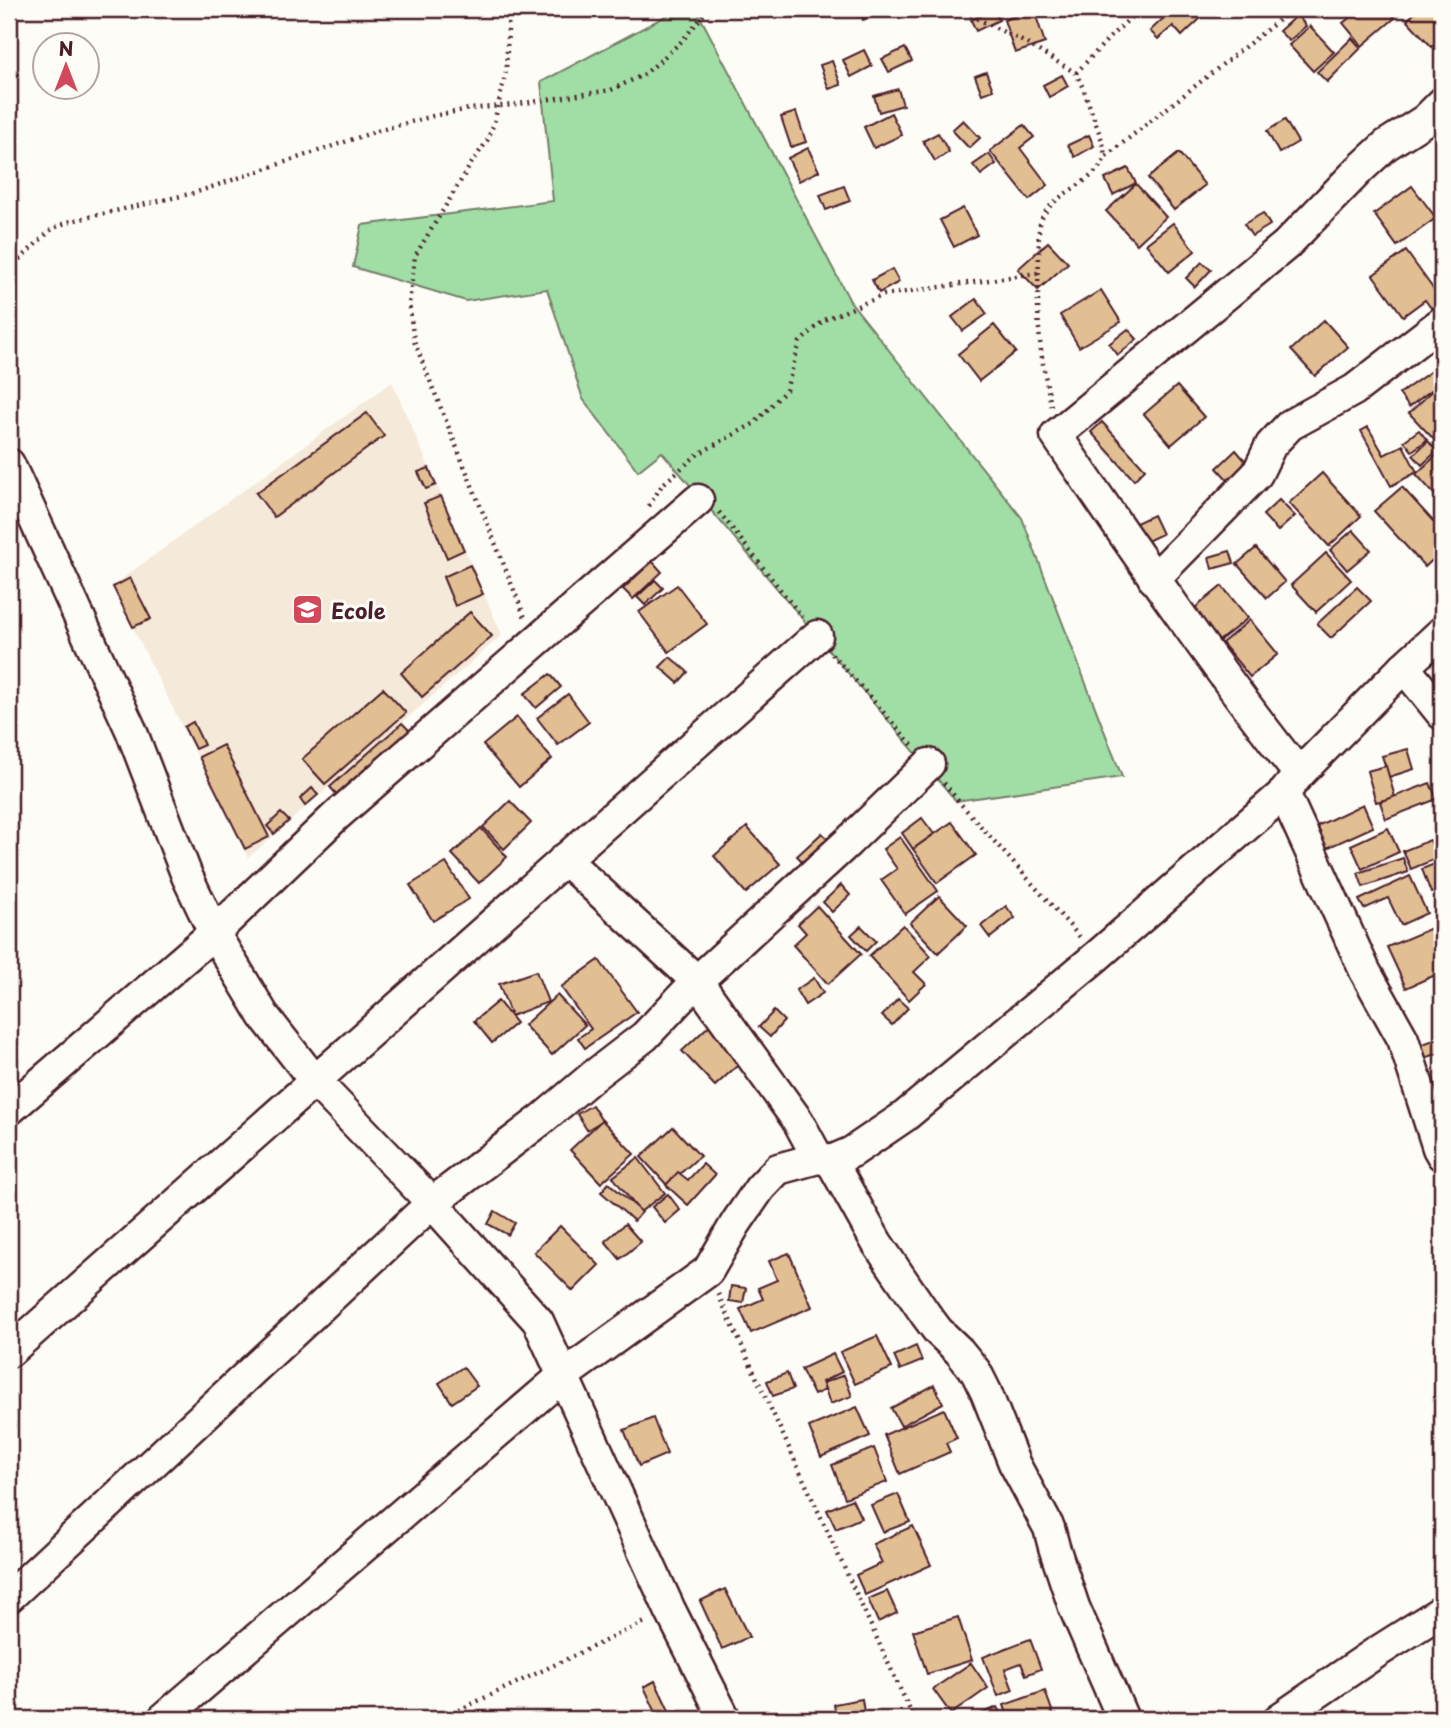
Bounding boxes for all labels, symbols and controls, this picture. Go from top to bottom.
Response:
north arrow [32,32,102,102]
text: N [58,34,74,62]
school or university icon: Ecole [291,593,325,627]
place label: Ecole [331,594,386,626]

